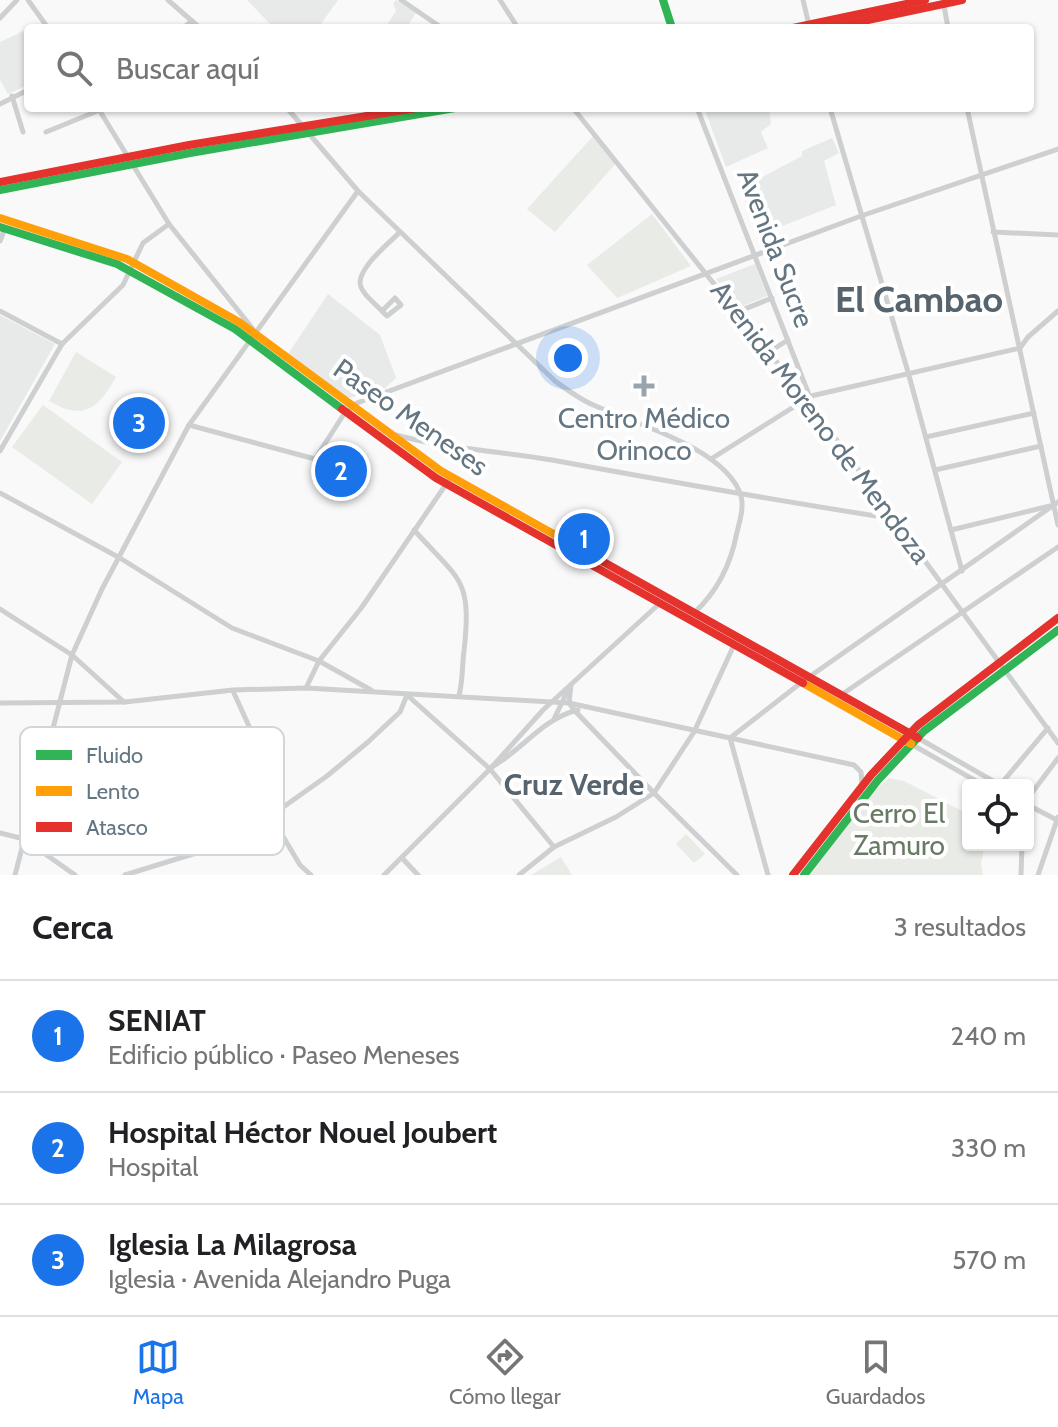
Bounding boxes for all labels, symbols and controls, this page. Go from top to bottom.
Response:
search box [24,24,1034,112]
icon: search [52,46,96,90]
text: Buscar aquí [116,50,259,87]
street label: Avenida Sucre [730,164,822,332]
street label: Avenida Moreno de Mendoza [704,274,939,570]
district label: El Cambao [835,277,1003,321]
your location [548,338,588,378]
street label: Paseo Meneses [327,351,495,483]
marker: Centro Médico Orinoco [633,375,655,397]
pin: 3 [113,393,165,453]
place label: Centro Médico Orinoco [558,401,730,467]
pin: 2 [315,441,367,501]
pin: 1 [558,509,610,569]
legend [20,727,284,855]
text: Fluido [86,742,143,769]
district label: Cruz Verde [504,766,644,803]
text: Lento [86,778,140,805]
map controls [962,779,1034,851]
button: locate [962,779,1034,851]
park label: Cerro El Zamuro [853,796,946,862]
text: Atasco [86,814,148,841]
text: Cerca [32,906,113,948]
text: 3 resultados [894,911,1026,943]
text: SENIAT [108,1002,206,1039]
text: 1 [53,1020,63,1052]
text: 240 m [951,1020,1026,1052]
text: Edificio público · Paseo Meneses [108,1039,460,1071]
text: Hospital Héctor Nouel Joubert [108,1114,497,1151]
text: 2 [51,1132,65,1164]
text: 330 m [951,1132,1026,1164]
text: Hospital [108,1151,198,1183]
text: Iglesia La Milagrosa [108,1226,357,1263]
text: 3 [51,1244,65,1276]
text: 570 m [952,1244,1026,1276]
text: Iglesia · Avenida Alejandro Puga [108,1263,451,1295]
tab: Mapa [133,1335,184,1410]
tab: Cómo llegar [449,1335,561,1410]
tab: Guardados [826,1335,925,1410]

